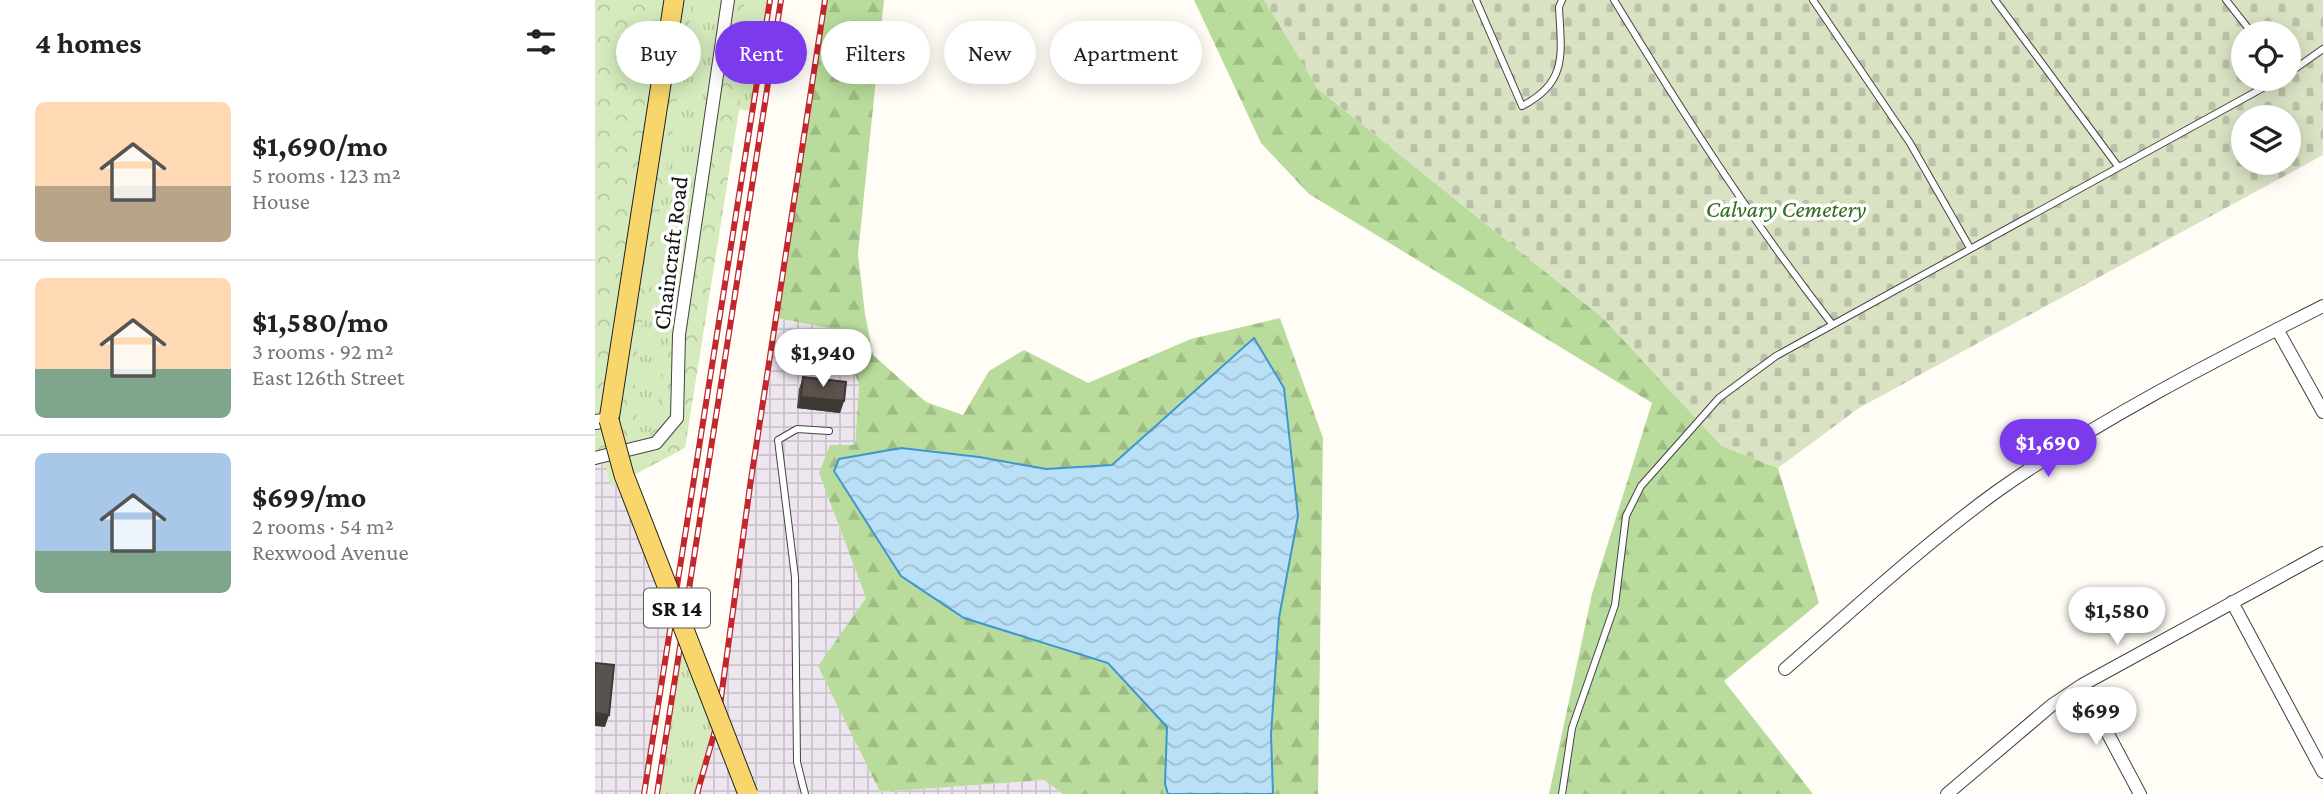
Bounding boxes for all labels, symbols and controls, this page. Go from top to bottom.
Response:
chip: Buy [616,21,701,84]
chip: Rent [715,21,807,84]
chip: Filters [821,21,930,84]
chip: New [944,21,1036,84]
chip: Apartment [1050,21,1202,84]
map controls [2231,21,2301,175]
button: locate [2231,21,2301,91]
icon: filters [522,23,560,61]
text: 4 homes [35,26,141,59]
button: layers [2231,105,2301,175]
text: $1,690/mo [252,129,388,162]
icon: home [91,130,175,214]
text: 5 rooms · 123 m² [252,162,401,188]
street label: Chaincraft Road [647,174,693,331]
text: House [252,188,310,214]
park label: Calvary Cemetery [1706,195,1866,222]
text: $1,580/mo [252,305,388,338]
icon: home [91,306,175,390]
pin: $1,940 [766,330,880,389]
text: 3 rooms · 92 m² [252,338,393,364]
text: $1,940 [791,339,855,365]
text: East 126th Street [252,364,404,390]
pin: $1,690 [1991,420,2105,479]
text: $1,690 [2016,429,2080,455]
text: $699/mo [252,480,366,513]
icon: home [91,481,175,565]
text: 2 rooms · 54 m² [252,513,394,539]
text: Rexwood Avenue [252,539,409,565]
road number: SR 14 [644,588,710,628]
pin: $1,580 [2060,588,2174,647]
text: $1,580 [2084,597,2150,623]
pin: $699 [2055,688,2137,747]
text: $699 [2072,697,2120,723]

